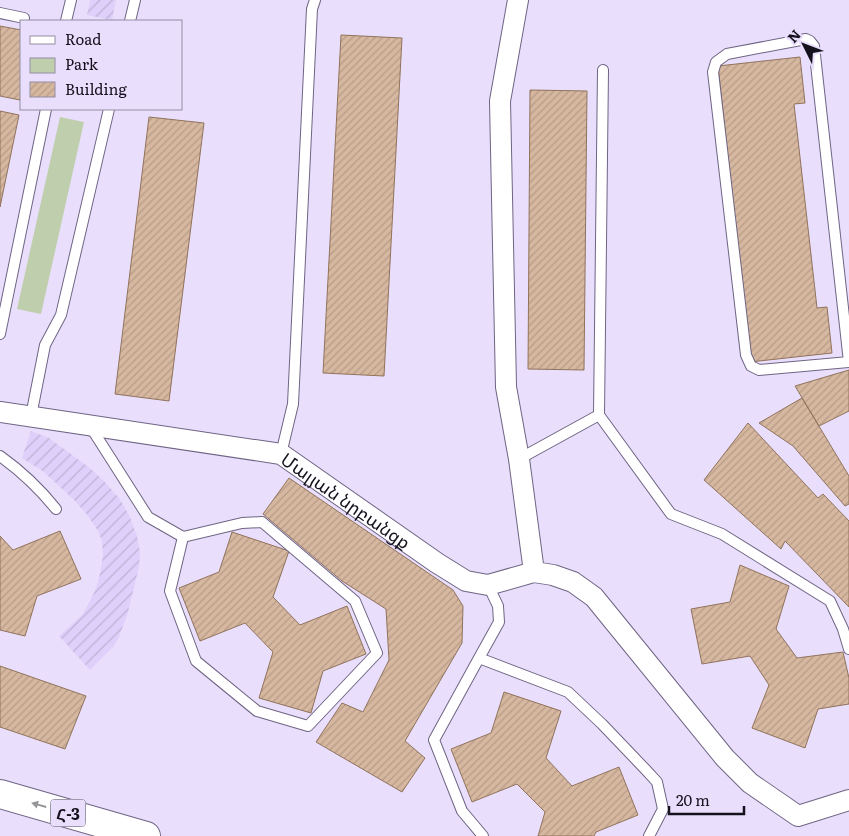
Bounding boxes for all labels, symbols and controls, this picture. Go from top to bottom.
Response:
legend [20,20,182,110]
north arrow [779,20,829,70]
text: N [782,24,805,47]
text: Road [65,27,101,50]
text: Park [65,52,99,75]
text: Building [65,77,127,100]
street label: Մալյան նրբանցք [276,445,417,555]
scale bar [669,784,744,816]
text: 20 m [676,788,710,811]
road number: Հ-3 [50,800,86,826]
one-way arrow [32,801,47,809]

